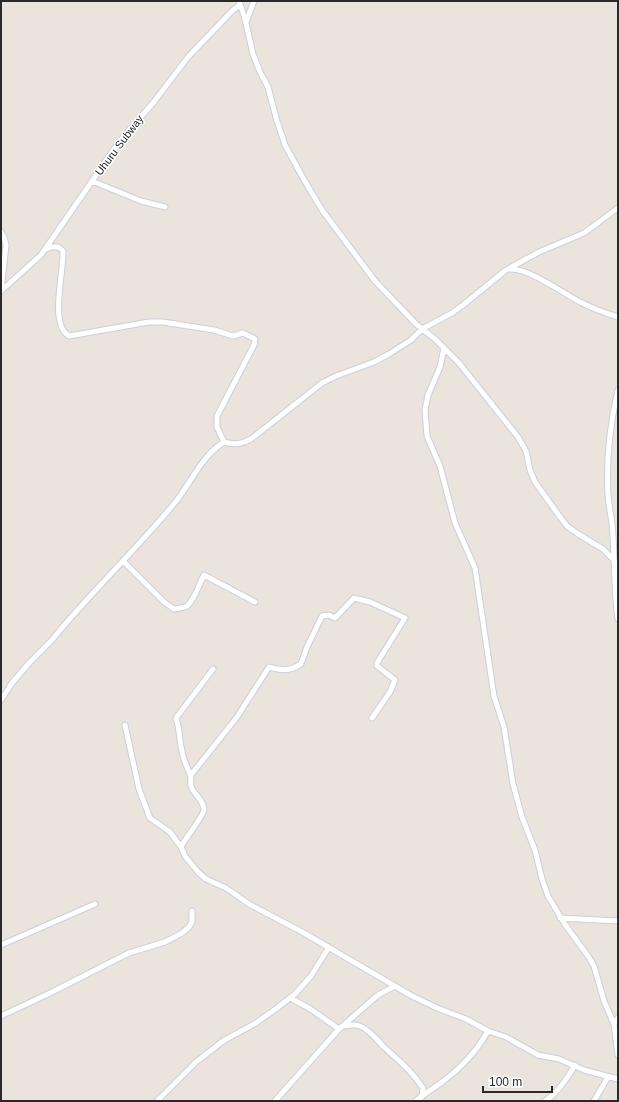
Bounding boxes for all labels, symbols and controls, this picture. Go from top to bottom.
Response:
street label: Uhuru Subway [92,112,146,177]
scale bar [483,1068,552,1094]
text: 100 m [489,1075,522,1089]

